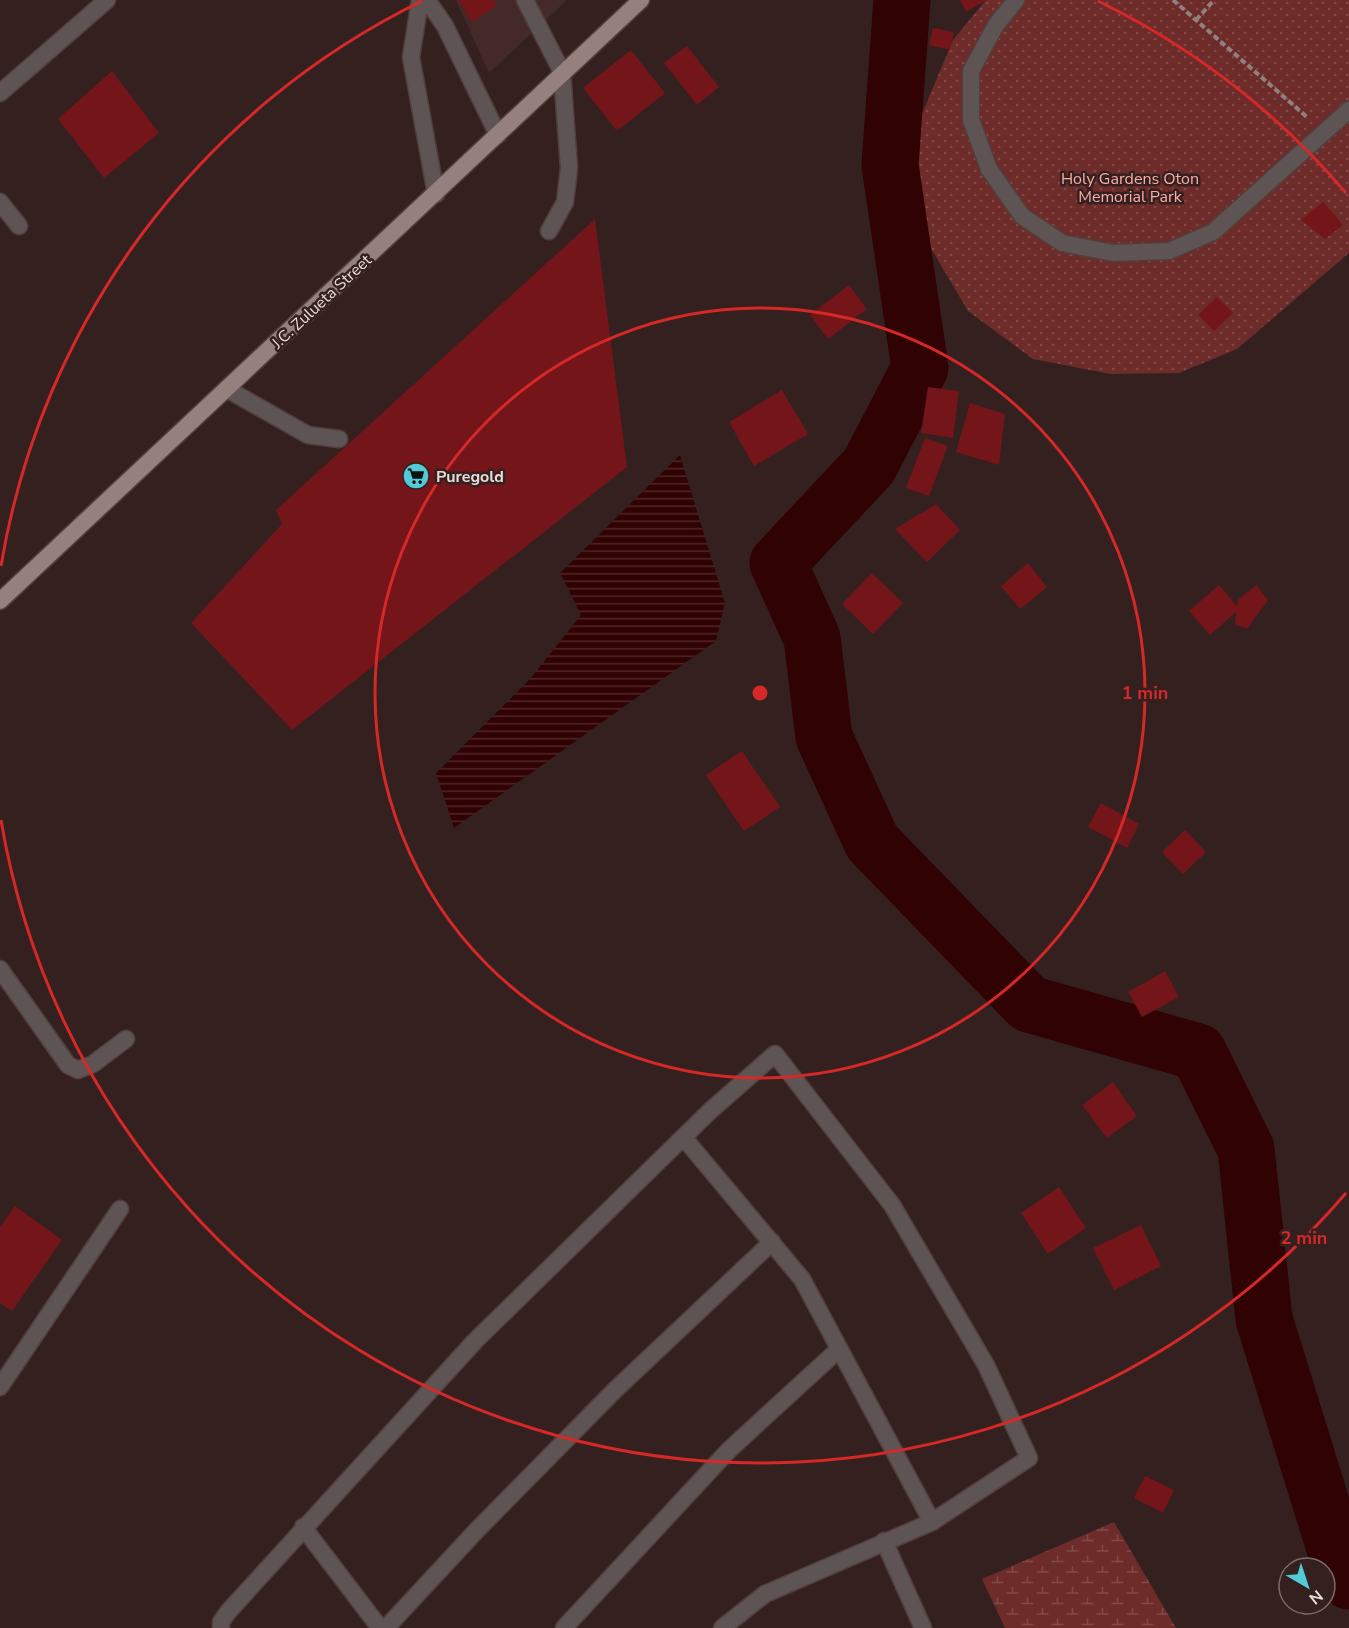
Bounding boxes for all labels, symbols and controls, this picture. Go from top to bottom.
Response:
park label: Holy Gardens Oton Memorial Park [1061,168,1199,208]
street label: J.C. Zulueta Street [266,249,377,354]
supermarket icon: Puregold [401,461,431,491]
place label: Puregold [436,466,504,488]
text: 1 min [1122,681,1168,705]
centre of rings [750,683,770,703]
text: 2 min [1281,1226,1327,1250]
north arrow [1277,1556,1337,1616]
text: N [1304,1585,1327,1609]

